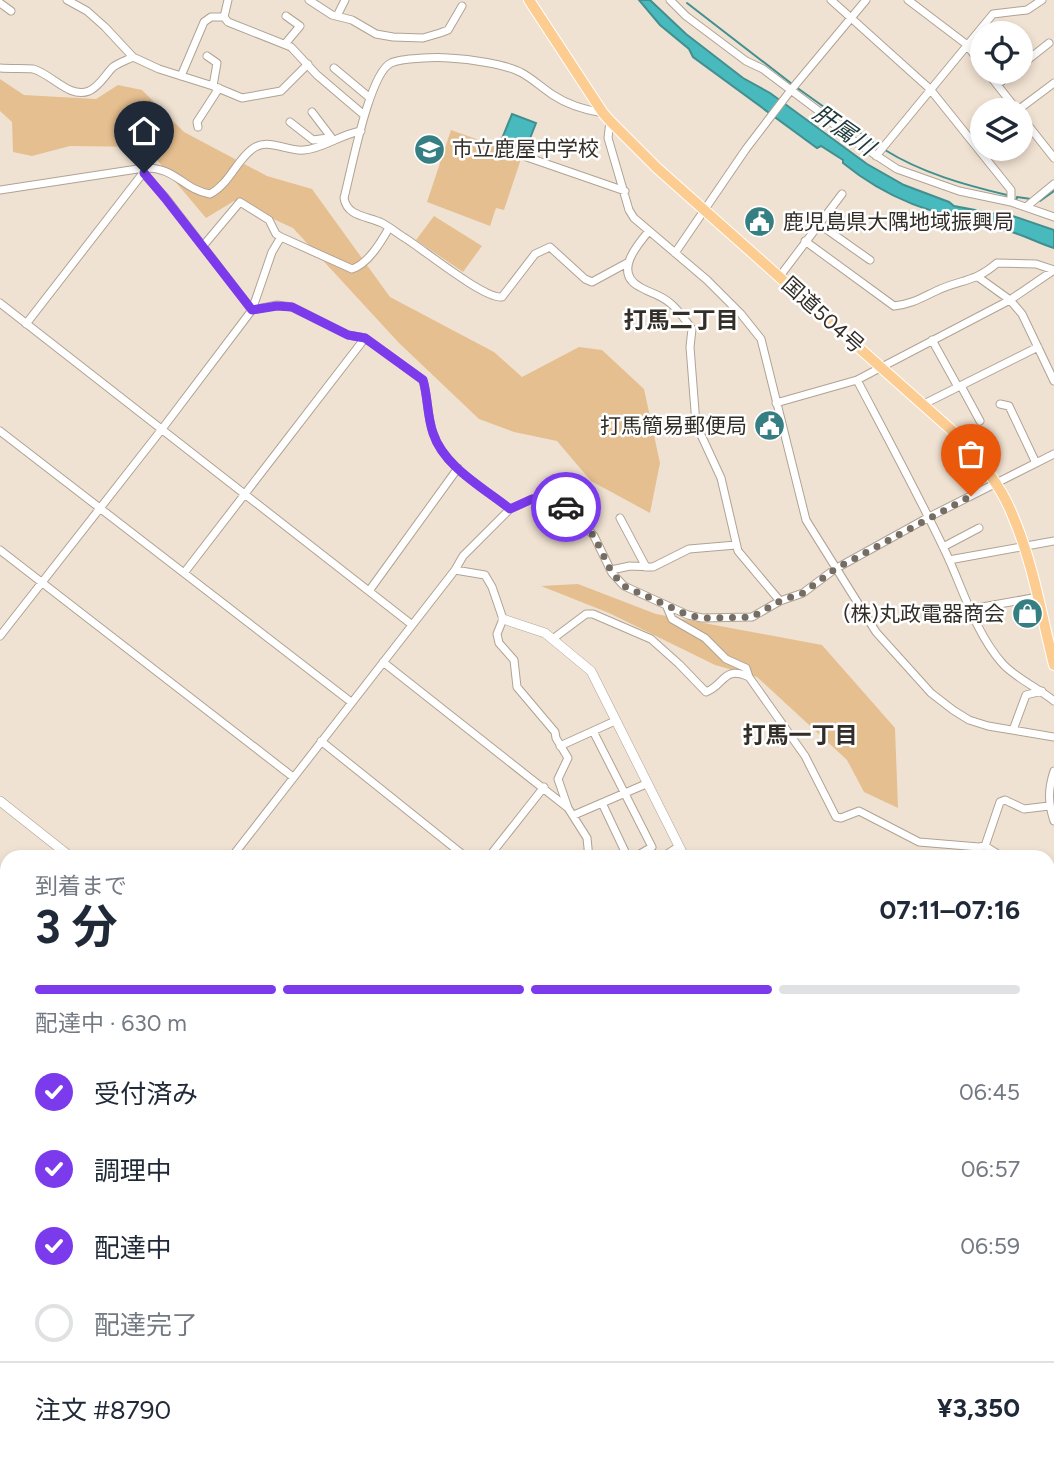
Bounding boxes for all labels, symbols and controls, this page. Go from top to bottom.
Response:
map controls [970,21,1033,161]
button: locate [970,21,1033,84]
button: layers [970,98,1033,161]
water label: 肝属川 [808,99,883,163]
pin [114,101,174,173]
icon: home [125,112,163,150]
school or university icon: 市立鹿屋中学校 [412,132,446,166]
place label: 市立鹿屋中学校 [452,136,599,161]
public building icon: 鹿児島県大隅地域振興局 [743,205,777,239]
place label: 鹿児島県大隅地域振興局 [783,209,1014,234]
street label: 国道504号 [777,271,869,358]
district label: 打馬二丁目 [624,306,739,334]
public building icon: 打馬簡易郵便局 [753,409,787,443]
place label: 打馬簡易郵便局 [600,413,747,438]
pin [941,424,1001,496]
icon: bag [952,435,990,473]
courier [531,472,601,542]
icon: car [547,488,585,526]
shop icon: (株)丸政電器商会 [1011,597,1045,631]
place label: (株)丸政電器商会 [843,601,1005,626]
district label: 打馬一丁目 [743,721,858,749]
text: 到着まで [35,872,127,900]
text: 07:11–07:16 [879,894,1020,926]
text: 3 分 [35,899,118,955]
text: 配達中 · 630 m [35,1009,187,1037]
icon: check [35,1073,73,1111]
text: 受付済み [94,1078,198,1110]
text: 06:45 [959,1078,1020,1106]
icon: check [35,1150,73,1188]
text: 調理中 [94,1155,172,1187]
text: 06:57 [961,1155,1020,1183]
icon: check [35,1227,73,1265]
text: 配達中 [94,1232,172,1264]
text: 06:59 [960,1232,1020,1260]
text: 配達完了 [94,1309,198,1341]
text: ¥3,350 [937,1392,1020,1424]
text: 注文 #8790 [35,1394,171,1426]

